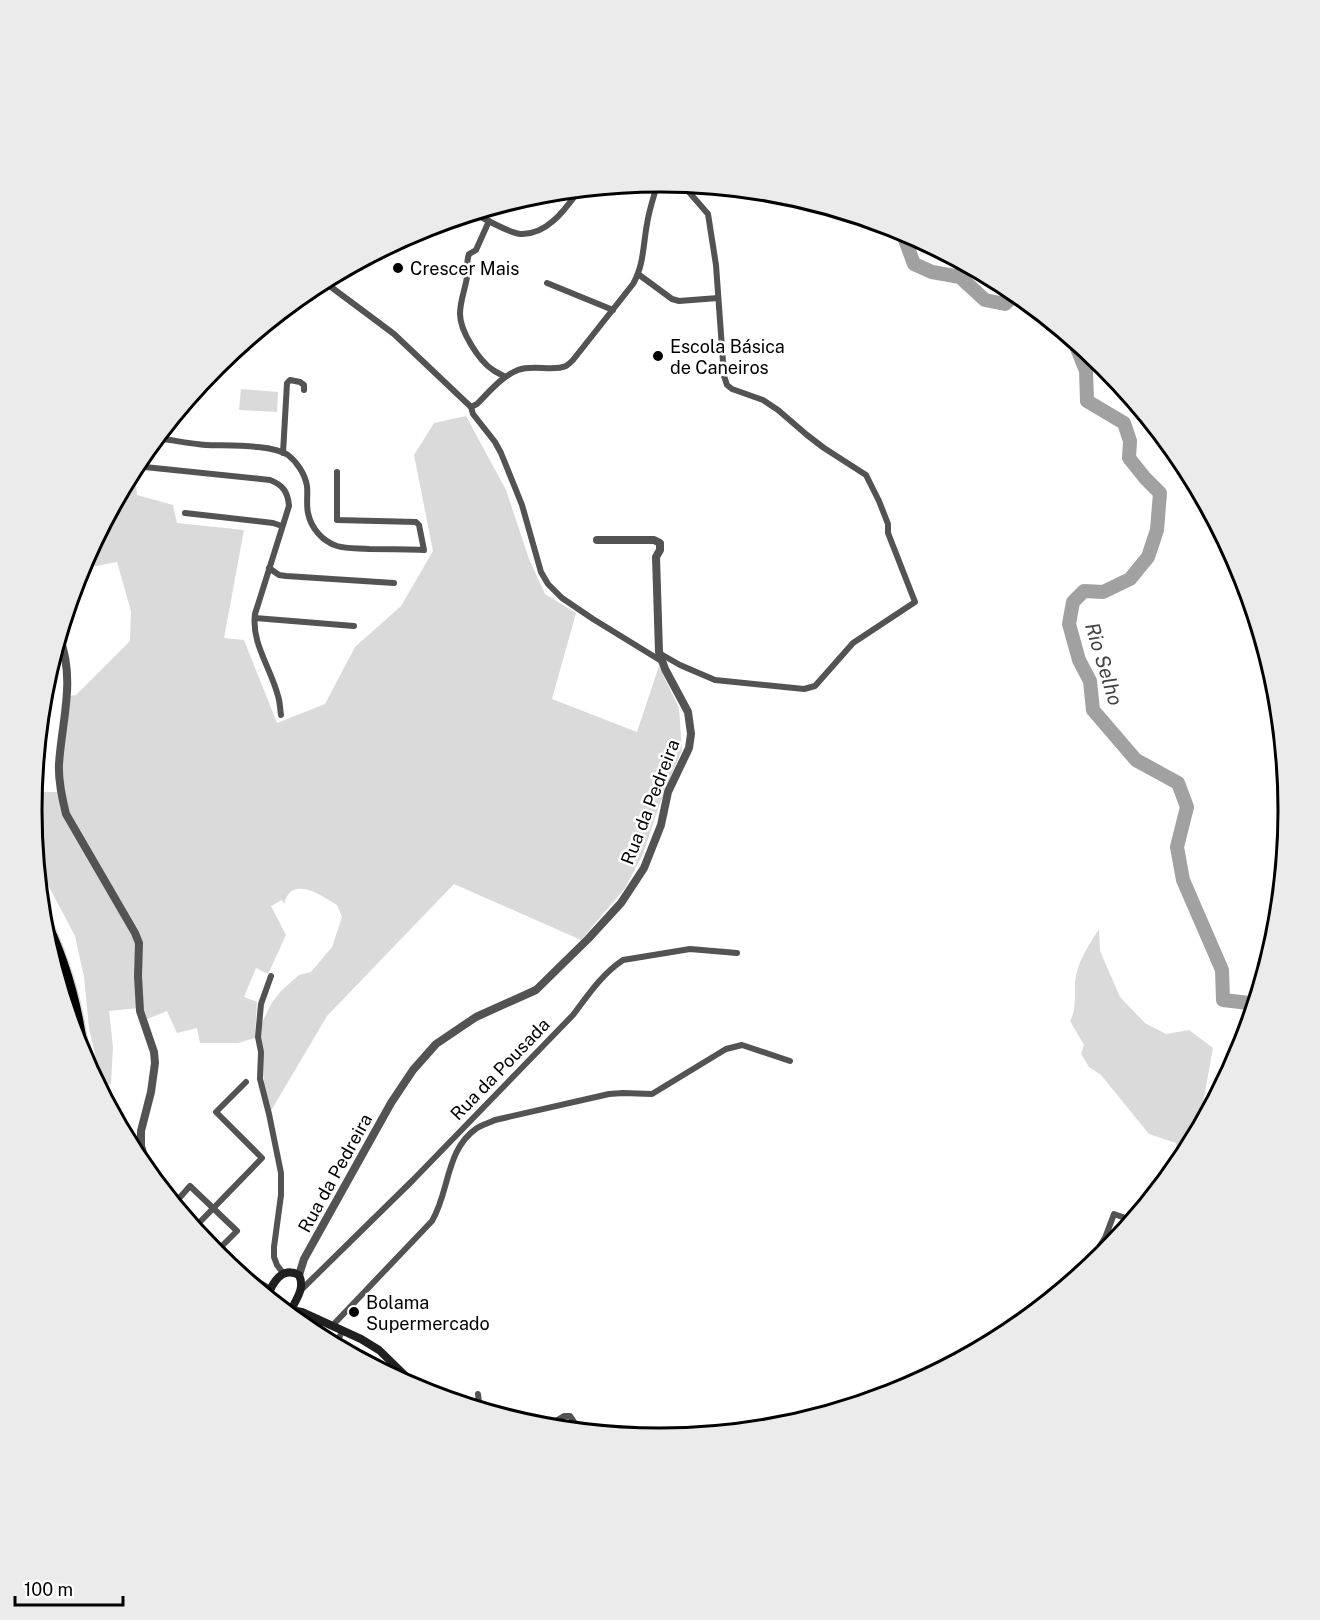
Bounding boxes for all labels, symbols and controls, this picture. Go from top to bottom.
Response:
place label: Crescer Mais [410,258,519,279]
marker: Crescer Mais [391,261,405,275]
place label: Escola Básica de Caneiros [670,336,785,378]
marker: Escola Básica de Caneiros [651,349,665,363]
water label: Rio Selho [1080,620,1128,708]
street label: Rua da Pedreira [616,736,684,868]
street label: Rua da Pousada [446,1014,554,1124]
street label: Rua da Pedreira [294,1110,376,1236]
place label: Bolama Supermercado [366,1292,490,1334]
marker: Bolama Supermercado [347,1305,361,1319]
scale bar [15,1569,123,1607]
text: 100 m [24,1579,73,1600]

